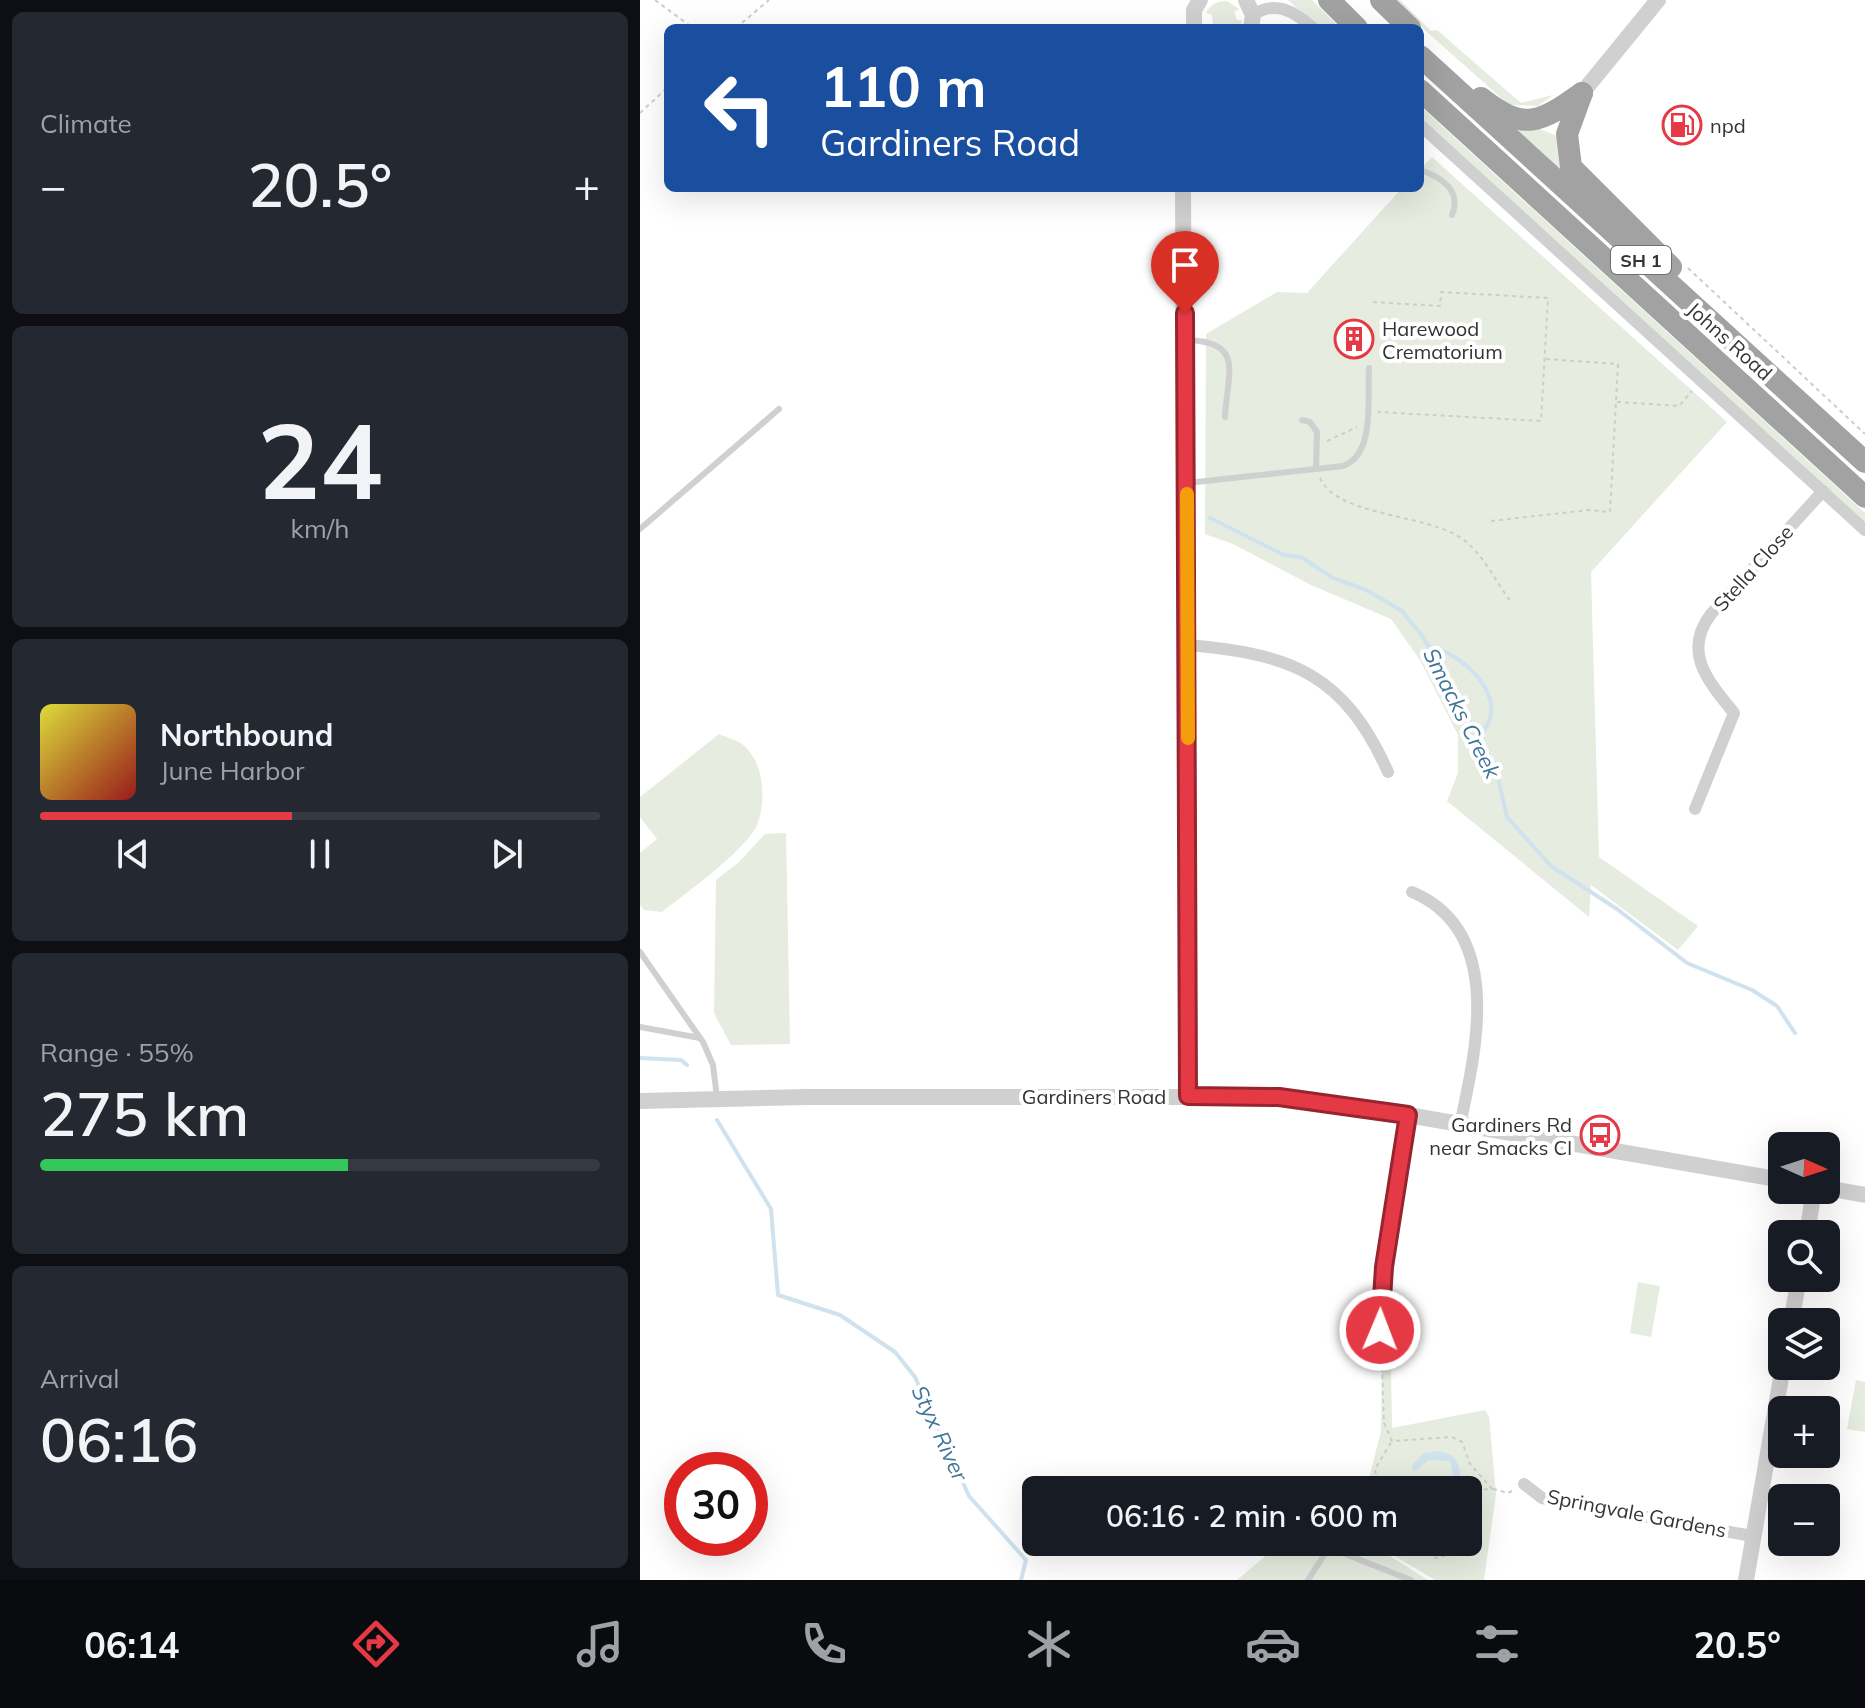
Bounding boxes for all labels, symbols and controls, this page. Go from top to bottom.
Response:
text: 110 m [820,51,987,121]
icon: left [688,56,792,160]
fuel station icon: npd [1661,104,1703,146]
text: Climate [40,107,132,140]
place label: npd [1710,113,1746,138]
text: Gardiners Road [820,120,1080,165]
text: 20.5° [248,147,392,222]
text: − [40,158,66,213]
text: + [574,158,600,213]
pin [1151,231,1219,313]
icon: arrive [1163,243,1207,287]
road number: SH 1 [1611,246,1671,274]
street label: Johns Road [1682,296,1778,386]
place label: Harewood Crematorium [1382,316,1503,364]
building icon: Harewood Crematorium [1333,318,1375,360]
text: 24 [258,394,382,525]
text: km/h [291,512,349,545]
street label: Stella Close [1708,520,1798,616]
water label: Smacks Creek [1417,643,1507,784]
text: Northbound [160,716,333,754]
text: June Harbor [160,754,305,787]
icon: previous [111,832,155,876]
icon: pause [298,832,342,876]
icon: next [485,832,529,876]
text: Range · 55% [40,1036,194,1069]
text: 275 km [40,1076,249,1151]
street label: Gardiners Road [1022,1084,1166,1109]
place label: Gardiners Rd near Smacks Cl [1429,1112,1572,1160]
bus stop icon: Gardiners Rd near Smacks Cl [1579,1114,1621,1156]
north arrow [1768,1132,1840,1204]
map controls [1768,1132,1840,1556]
button: search [1768,1220,1840,1292]
position arrow [1338,1288,1422,1372]
button: layers [1768,1308,1840,1380]
text: Arrival [40,1362,120,1395]
water label: Styx River [906,1381,975,1486]
button: + [1768,1396,1840,1468]
text: 06:16 [40,1402,198,1477]
speed limit sign: 30 [664,1452,768,1556]
street label: Springvale Gardens [1545,1483,1729,1543]
button: − [1768,1484,1840,1556]
text: 06:16 · 2 min · 600 m [1106,1497,1398,1535]
icon: directions [348,1616,404,1672]
icon: music [572,1616,628,1672]
icon: phone [796,1616,852,1672]
icon: climate [1021,1616,1077,1672]
icon: car [1245,1616,1301,1672]
icon: filters [1469,1616,1525,1672]
text: 06:14 [84,1622,179,1667]
text: 20.5° [1693,1622,1781,1667]

